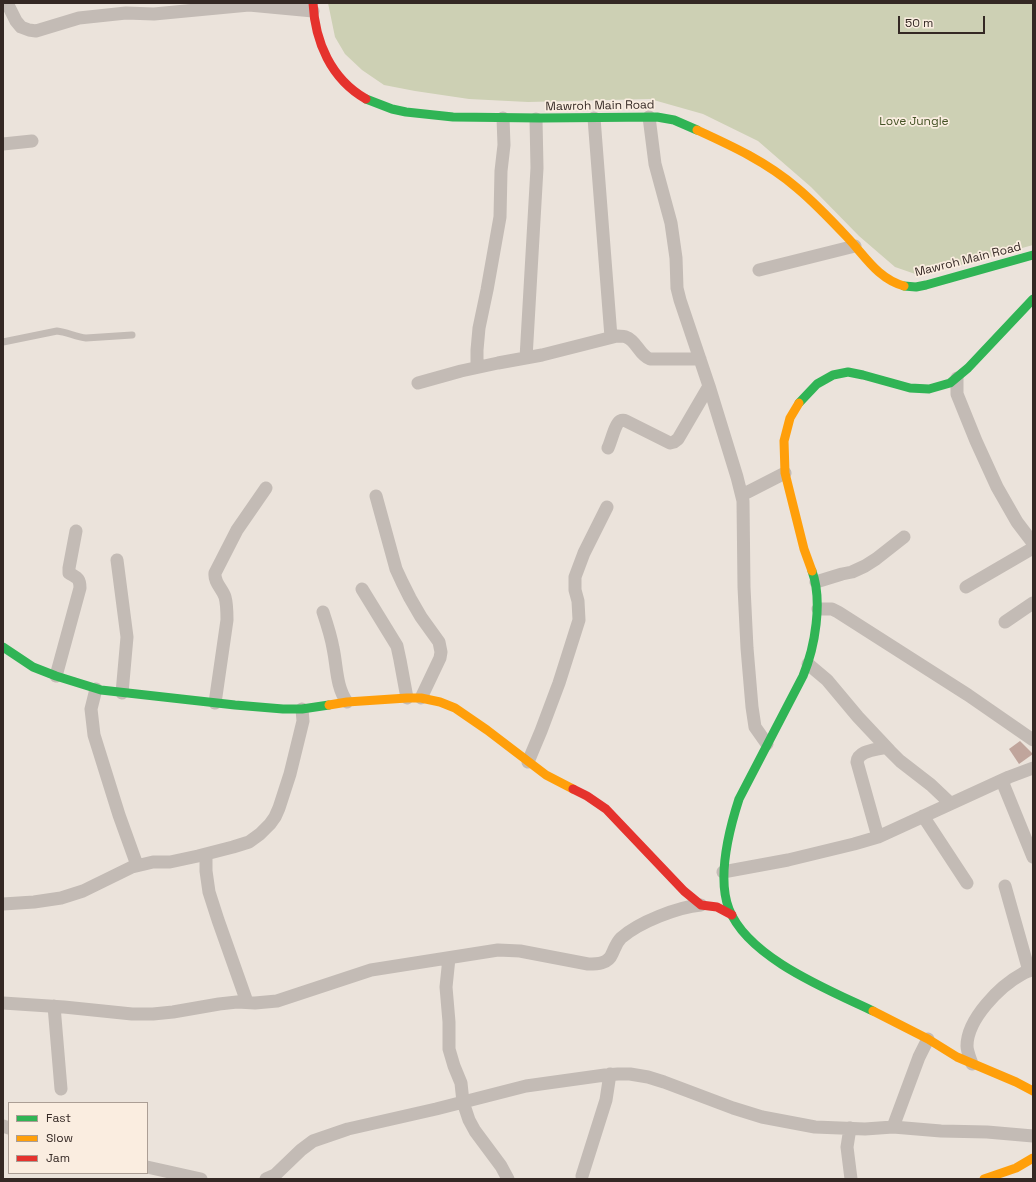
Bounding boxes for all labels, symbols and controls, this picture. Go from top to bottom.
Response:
scale bar [900,8,987,34]
text: 50 m [905,15,933,31]
street label: Mawroh Main Road [545,98,655,114]
park label: Love Jungle [879,115,949,129]
street label: Mawroh Main Road [913,240,1023,280]
legend [8,1102,148,1174]
text: Fast [46,1110,71,1126]
text: Slow [46,1130,73,1146]
text: Jam [46,1150,70,1166]

